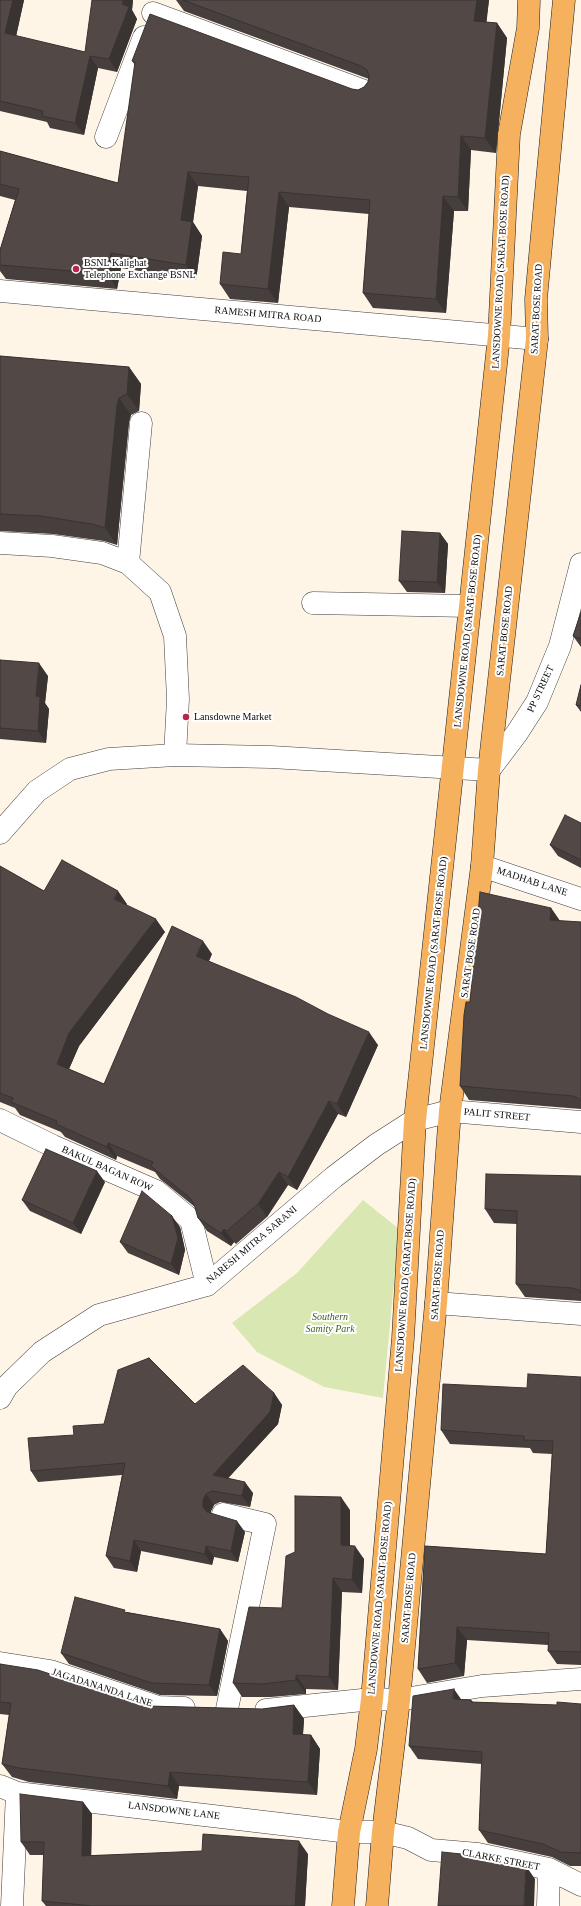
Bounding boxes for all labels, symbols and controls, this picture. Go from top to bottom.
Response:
street label: LANSDOWNE ROAD (SARAT BOSE ROAD) [490,175,512,369]
place label: BSNL Kalighat Telephone Exchange BSNL [84,257,195,280]
street label: SARAT BOSE ROAD [529,263,545,355]
marker: BSNL Kalighat Telephone Exchange BSNL [71,264,81,274]
street label: RAMESH MITRA ROAD [214,304,322,326]
street label: LANSDOWNE ROAD (SARAT BOSE ROAD) [452,534,484,728]
street label: SARAT BOSE ROAD [494,585,516,677]
street label: PP STREET [525,664,557,714]
place label: Lansdowne Market [194,711,271,723]
marker: Lansdowne Market [181,712,191,722]
street label: LANSDOWNE ROAD (SARAT BOSE ROAD) [418,856,450,1050]
street label: MADHAB LANE [495,865,569,899]
street label: SARAT BOSE ROAD [459,907,483,999]
street label: PALIT STREET [463,1106,531,1124]
street label: BAKUL BAGAN ROW [60,1144,154,1194]
street label: LANSDOWNE ROAD (SARAT BOSE ROAD) [393,1178,419,1372]
street label: NARESH MITRA SARANI [204,1204,300,1286]
street label: SARAT BOSE ROAD [429,1229,447,1321]
park label: Southern Samity Park [305,1311,355,1334]
street label: LANSDOWNE ROAD (SARAT BOSE ROAD) [366,1501,394,1695]
street label: SARAT BOSE ROAD [399,1552,419,1644]
street label: JAGADANANDA LANE [50,1666,154,1710]
street label: LANSDOWNE LANE [127,1799,221,1823]
street label: CLARKE STREET [461,1847,541,1873]

